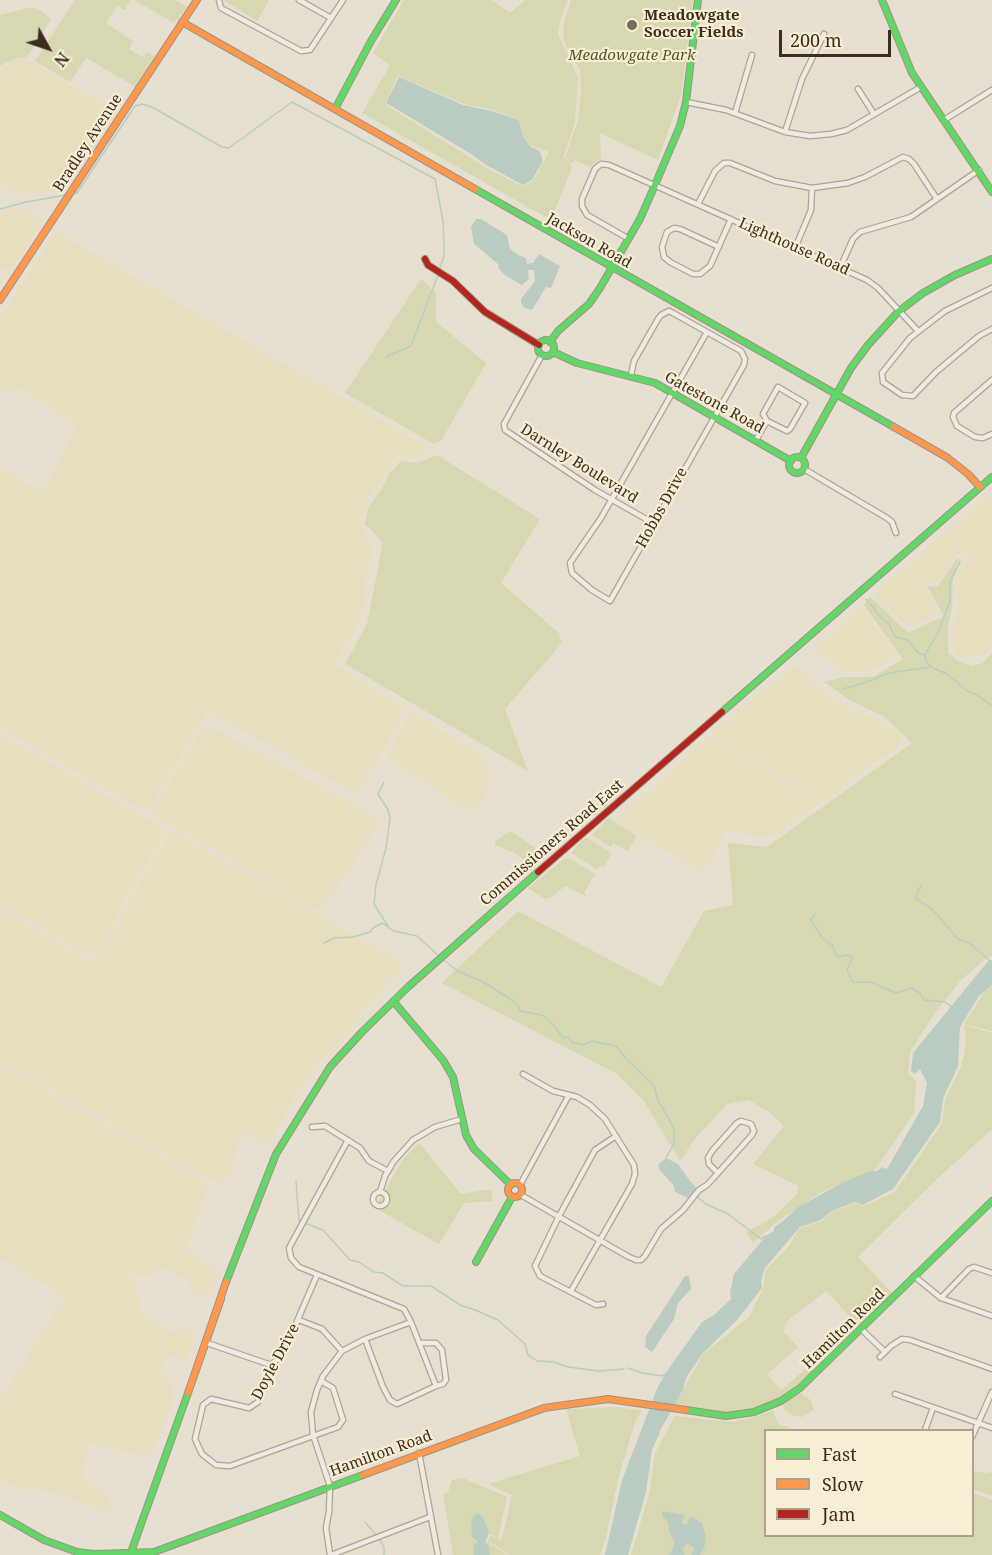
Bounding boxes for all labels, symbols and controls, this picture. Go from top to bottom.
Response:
place label: Meadowgate Soccer Fields [644,7,743,42]
north arrow [18,18,78,78]
marker: Meadowgate Soccer Fields [625,18,639,32]
scale bar [782,18,894,56]
text: 200 m [790,28,842,52]
park label: Meadowgate Park [568,47,696,65]
text: N [49,48,74,71]
street label: Bradley Avenue [50,91,126,195]
street label: Jackson Road [543,209,635,273]
street label: Lighthouse Road [736,214,852,280]
street label: Gatestone Road [661,368,767,438]
street label: Darnley Boulevard [517,421,641,507]
street label: Hobbs Drive [633,465,691,551]
street label: Commissioners Road East [477,776,627,910]
street label: Hamilton Road [799,1285,889,1373]
street label: Doyle Drive [248,1321,304,1403]
street label: Hamilton Road [327,1427,435,1481]
legend [764,1429,974,1537]
text: Fast [822,1442,857,1466]
text: Slow [822,1472,863,1496]
text: Jam [822,1502,856,1526]

